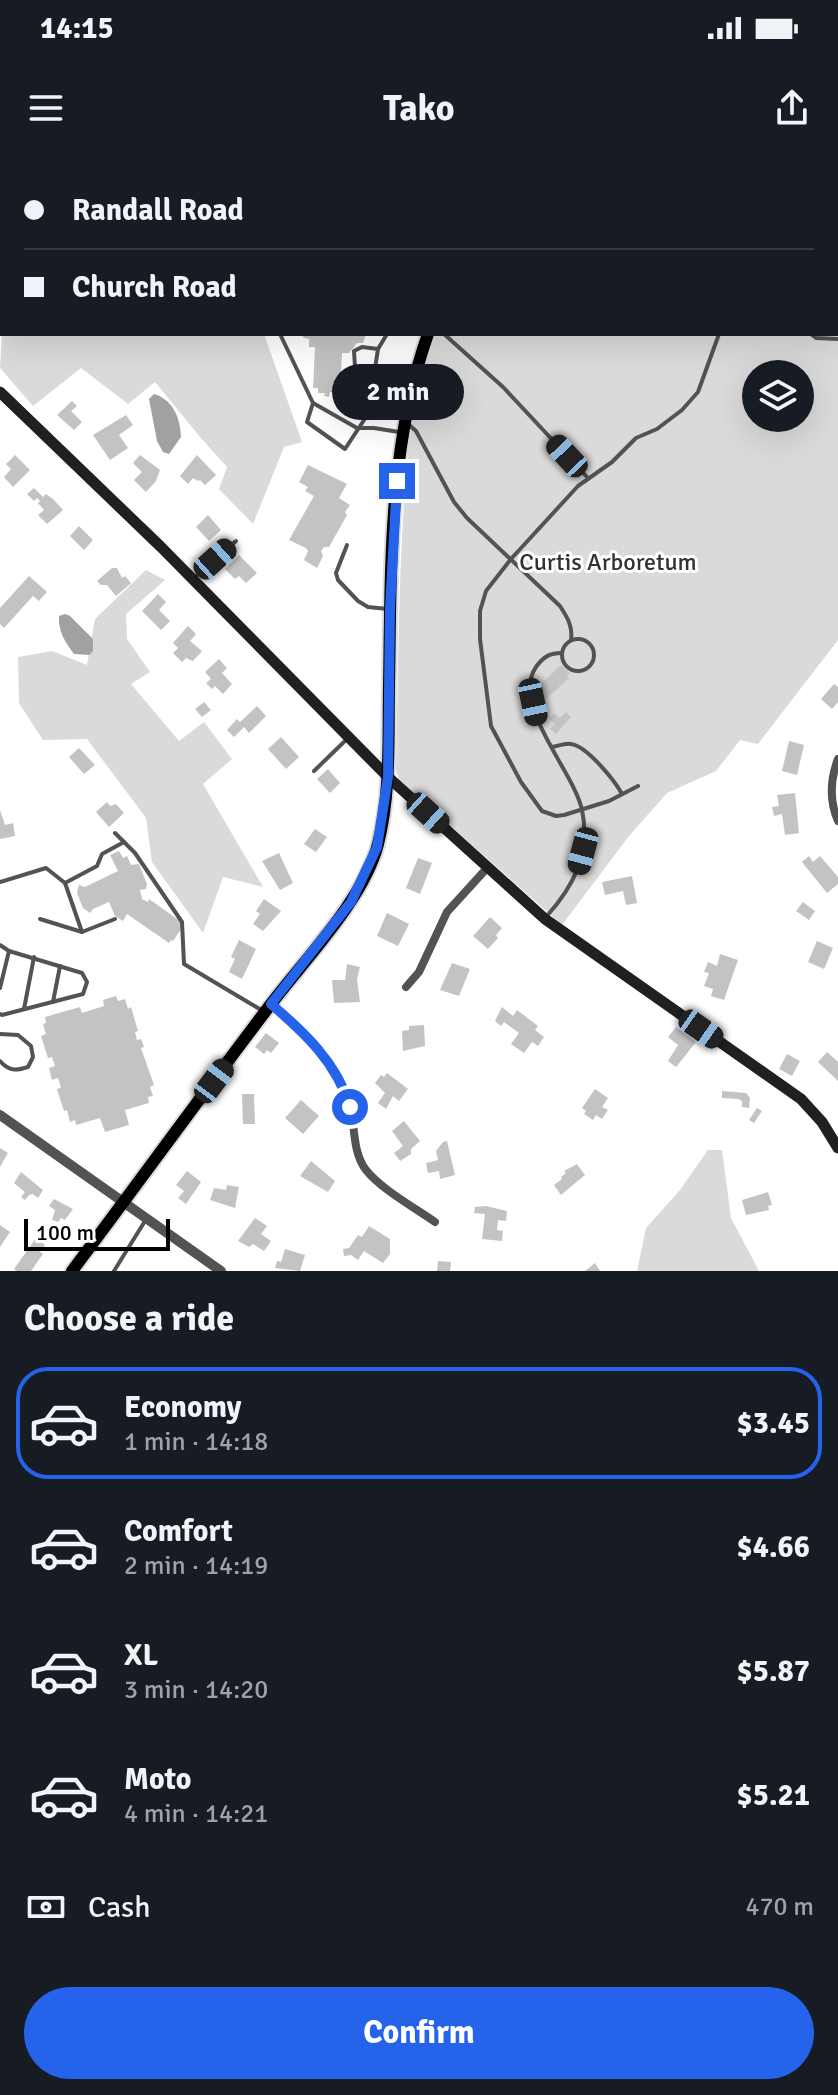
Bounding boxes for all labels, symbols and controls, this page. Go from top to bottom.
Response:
text: 14:15 [40,10,114,47]
icon: menu [24,86,68,130]
text: Tako [383,86,455,131]
icon: share [770,86,814,130]
text: Randall Road [72,192,244,229]
text: Church Road [72,269,237,306]
map controls [742,360,814,432]
button: layers [742,360,814,432]
callout: 2 min [331,365,463,421]
text: 2 min [367,376,429,408]
car [542,430,592,482]
route end [379,463,415,499]
car [189,534,241,584]
park label: Curtis Arboretum [519,547,697,577]
car [516,676,550,728]
car [402,788,454,838]
car [565,825,601,877]
car [674,1005,728,1053]
car [190,1055,238,1107]
route start [332,1089,368,1125]
scale bar [24,1215,170,1251]
text: 100 m [36,1219,94,1246]
text: Choose a ride [24,1296,234,1341]
icon: car [28,1387,100,1459]
text: Economy [124,1389,241,1426]
text: $3.45 [737,1405,810,1442]
text: 1 min · 14:18 [124,1426,268,1458]
icon: car [28,1511,100,1583]
text: Comfort [124,1513,233,1550]
text: $4.66 [737,1529,810,1566]
text: 2 min · 14:19 [124,1550,268,1582]
icon: car [28,1635,100,1707]
text: XL [124,1637,158,1674]
text: $5.87 [737,1653,810,1690]
text: 3 min · 14:20 [124,1674,268,1706]
icon: car [28,1759,100,1831]
text: Moto [124,1761,191,1798]
text: $5.21 [737,1777,810,1814]
text: 4 min · 14:21 [124,1798,268,1830]
icon: cash [24,1885,68,1929]
text: Cash [88,1889,151,1926]
text: 470 m [745,1891,814,1923]
button: Confirm [24,1987,814,2079]

